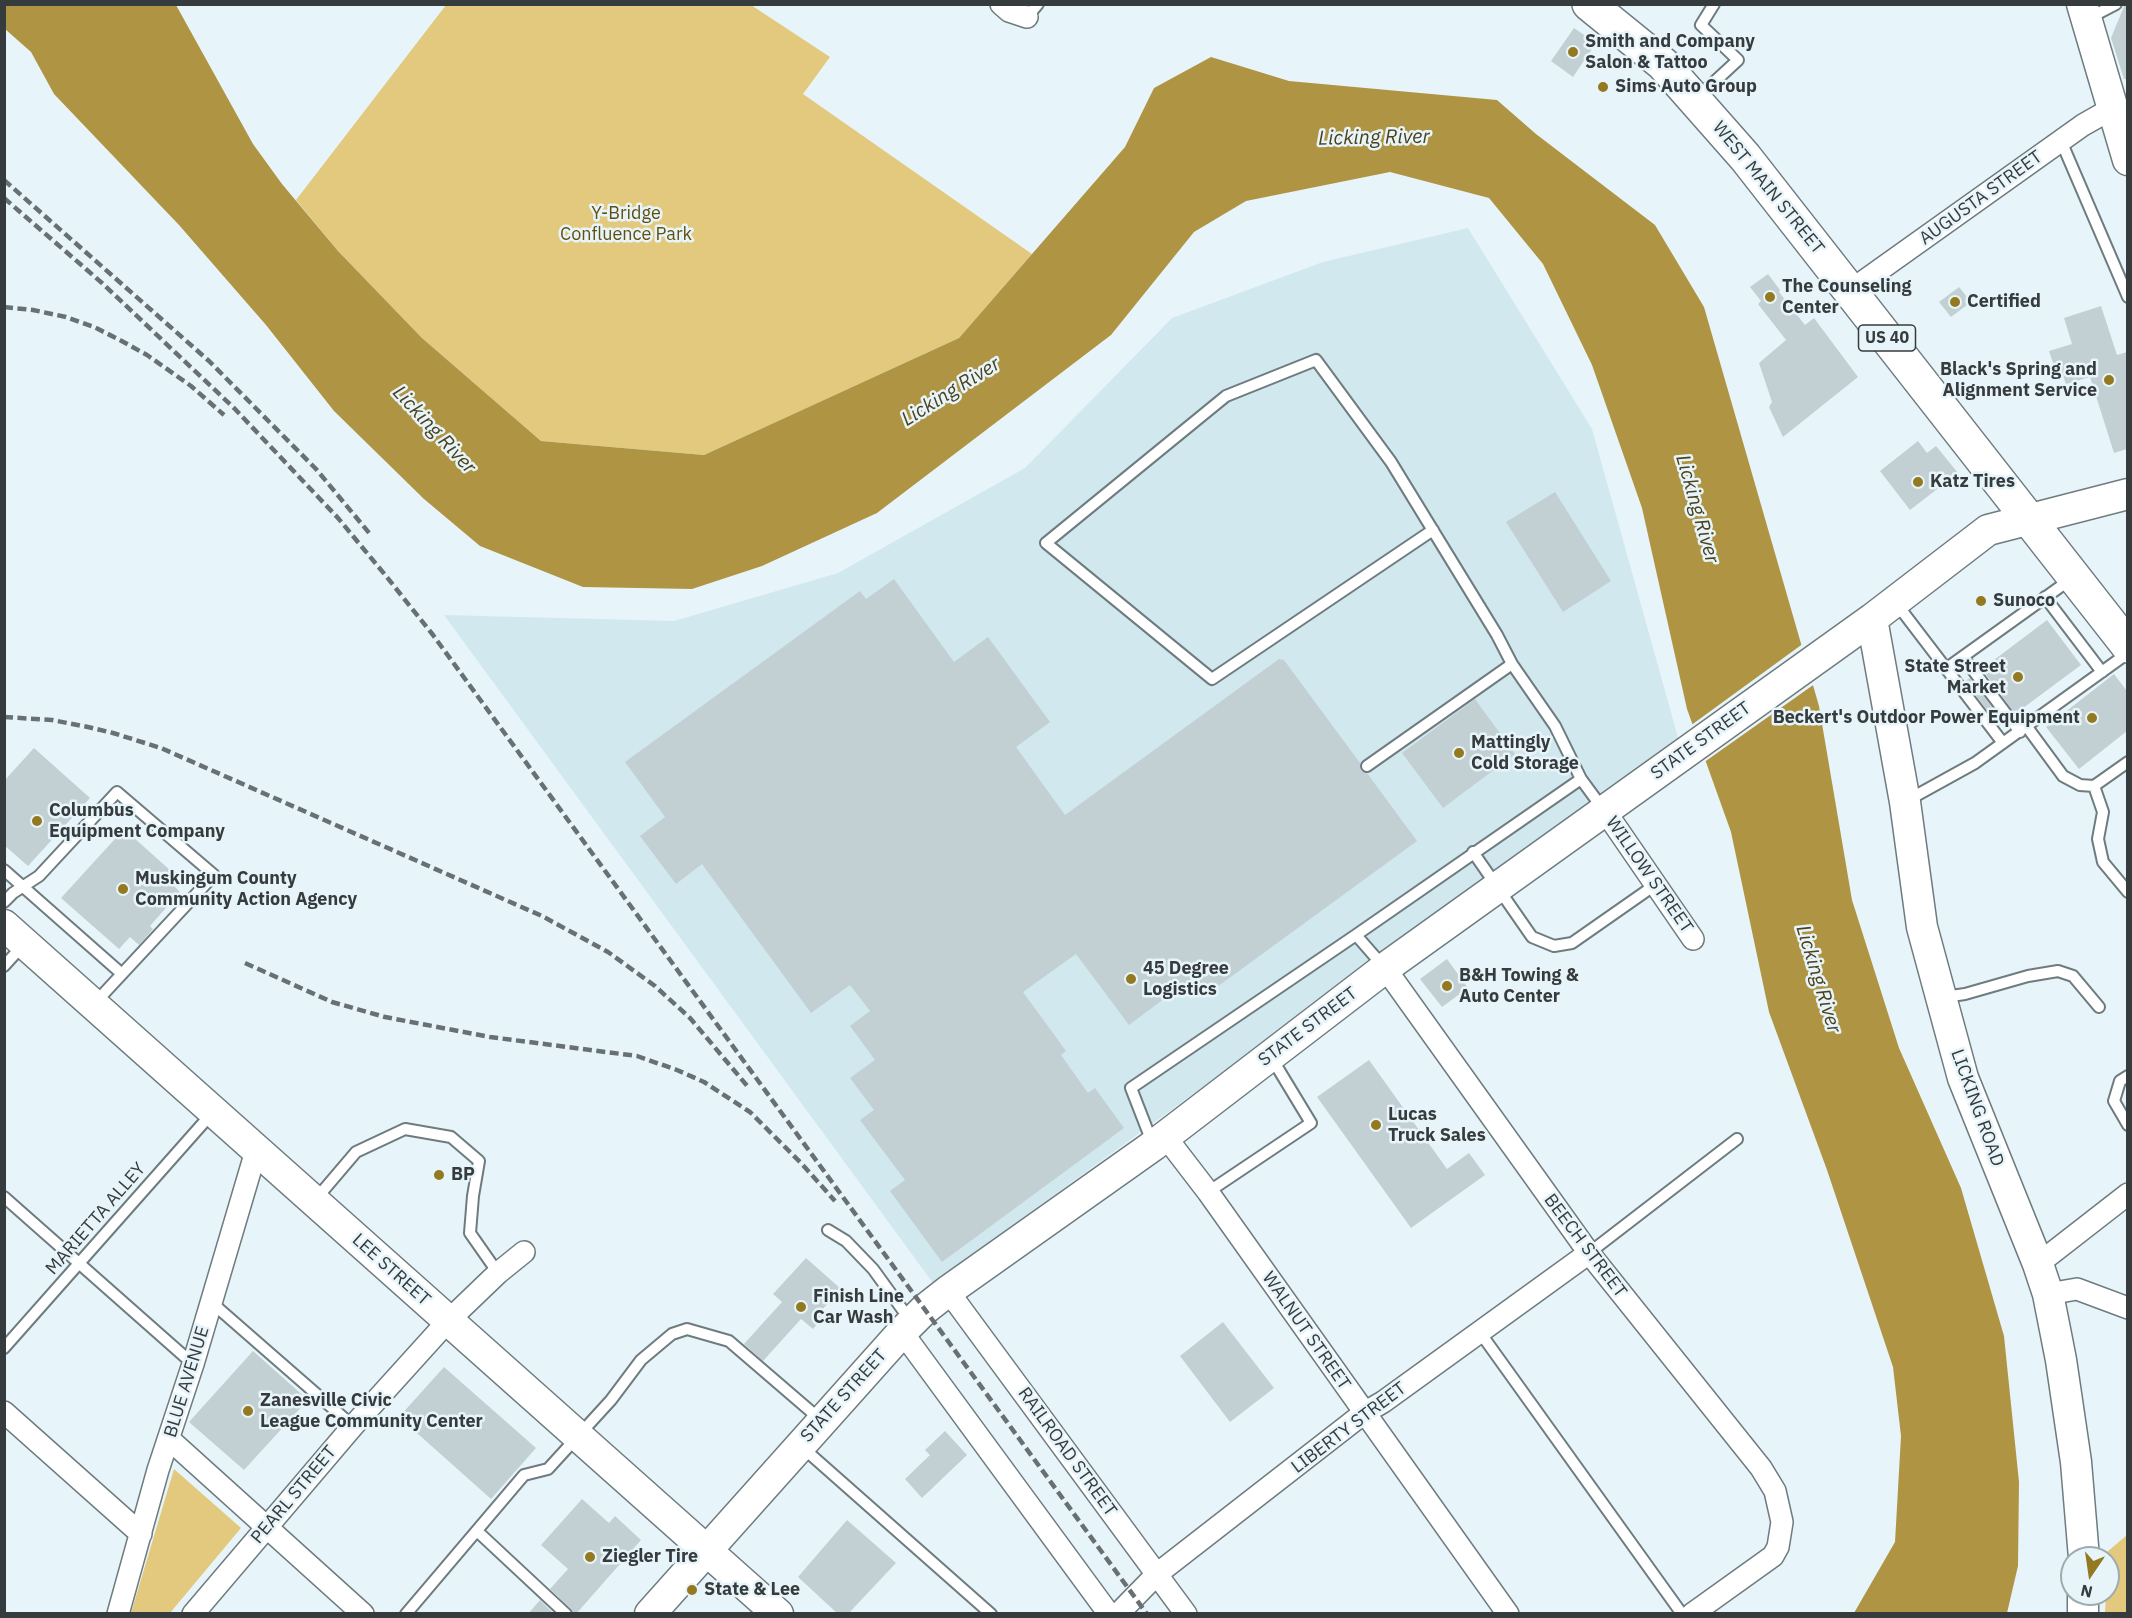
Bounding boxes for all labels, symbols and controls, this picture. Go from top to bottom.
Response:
place label: Smith and Company Salon & Tattoo [1585,31,1755,74]
marker: Smith and Company Salon & Tattoo [1566,45,1580,59]
place label: Sims Auto Group [1615,76,1757,98]
marker: Sims Auto Group [1596,80,1610,94]
street label: WEST MAIN STREET [1708,117,1828,259]
water label: Licking River [1318,125,1430,151]
street label: AUGUSTA STREET [1915,146,2047,250]
park label: Y-Bridge Confluence Park [560,203,692,246]
place label: The Counseling Center [1782,276,1911,318]
marker: The Counseling Center [1763,290,1777,304]
place label: Certified [1967,291,2041,313]
marker: Certified [1948,295,1962,309]
road number: US 40 [1858,325,1916,351]
water label: Licking River [897,352,1005,432]
place label: Black's Spring and Alignment Service [1940,359,2097,401]
marker: Black's Spring and Alignment Service [2102,373,2116,387]
water label: Licking River [387,381,481,479]
water label: Licking River [1670,452,1724,566]
place label: Katz Tires [1930,471,2015,493]
marker: Katz Tires [1911,475,1925,489]
place label: Sunoco [1993,590,2055,612]
marker: Sunoco [1974,594,1988,608]
place label: State Street Market [1904,656,2006,698]
marker: State Street Market [2011,670,2025,684]
street label: STATE STREET [1647,698,1755,784]
place label: Beckert's Outdoor Power Equipment [1773,707,2080,729]
marker: Beckert's Outdoor Power Equipment [2085,711,2099,725]
place label: Mattingly Cold Storage [1471,732,1579,774]
marker: Mattingly Cold Storage [1452,746,1466,760]
place label: Columbus Equipment Company [49,800,225,842]
street label: WILLOW STREET [1601,813,1697,937]
marker: Columbus Equipment Company [30,814,44,828]
place label: Muskingum County Community Action Agency [135,868,357,910]
marker: Muskingum County Community Action Agency [116,882,130,896]
water label: Licking River [1790,922,1846,1036]
place label: 45 Degree Logistics [1143,958,1229,1000]
place label: B&H Towing & Auto Center [1459,965,1579,1008]
marker: 45 Degree Logistics [1124,972,1138,986]
marker: B&H Towing & Auto Center [1440,979,1454,993]
street label: STATE STREET [1254,983,1362,1071]
street label: LICKING ROAD [1946,1047,2008,1169]
place label: Lucas Truck Sales [1388,1104,1486,1146]
marker: Lucas Truck Sales [1369,1118,1383,1132]
street label: MARIETTA ALLEY [41,1159,151,1279]
place label: BP [451,1164,475,1186]
marker: BP [432,1168,446,1182]
street label: BEECH STREET [1539,1190,1631,1302]
street label: LEE STREET [348,1229,434,1311]
street label: WALNUT STREET [1257,1268,1355,1394]
place label: Finish Line Car Wash [813,1286,904,1328]
marker: Finish Line Car Wash [794,1300,808,1314]
street label: BLUE AVENUE [160,1324,214,1440]
street label: STATE STREET [796,1345,892,1447]
street label: LIBERTY STREET [1287,1378,1411,1478]
street label: RAILROAD STREET [1013,1383,1121,1521]
place label: Zanesville Civic League Community Center [260,1390,483,1432]
marker: Zanesville Civic League Community Center [241,1404,255,1418]
street label: PEARL STREET [247,1442,341,1548]
place label: Ziegler Tire [602,1546,698,1568]
north arrow [2060,1546,2120,1606]
marker: Ziegler Tire [583,1550,597,1564]
place label: State & Lee [704,1579,800,1601]
text: N [2079,1581,2094,1603]
marker: State & Lee [685,1583,699,1597]

